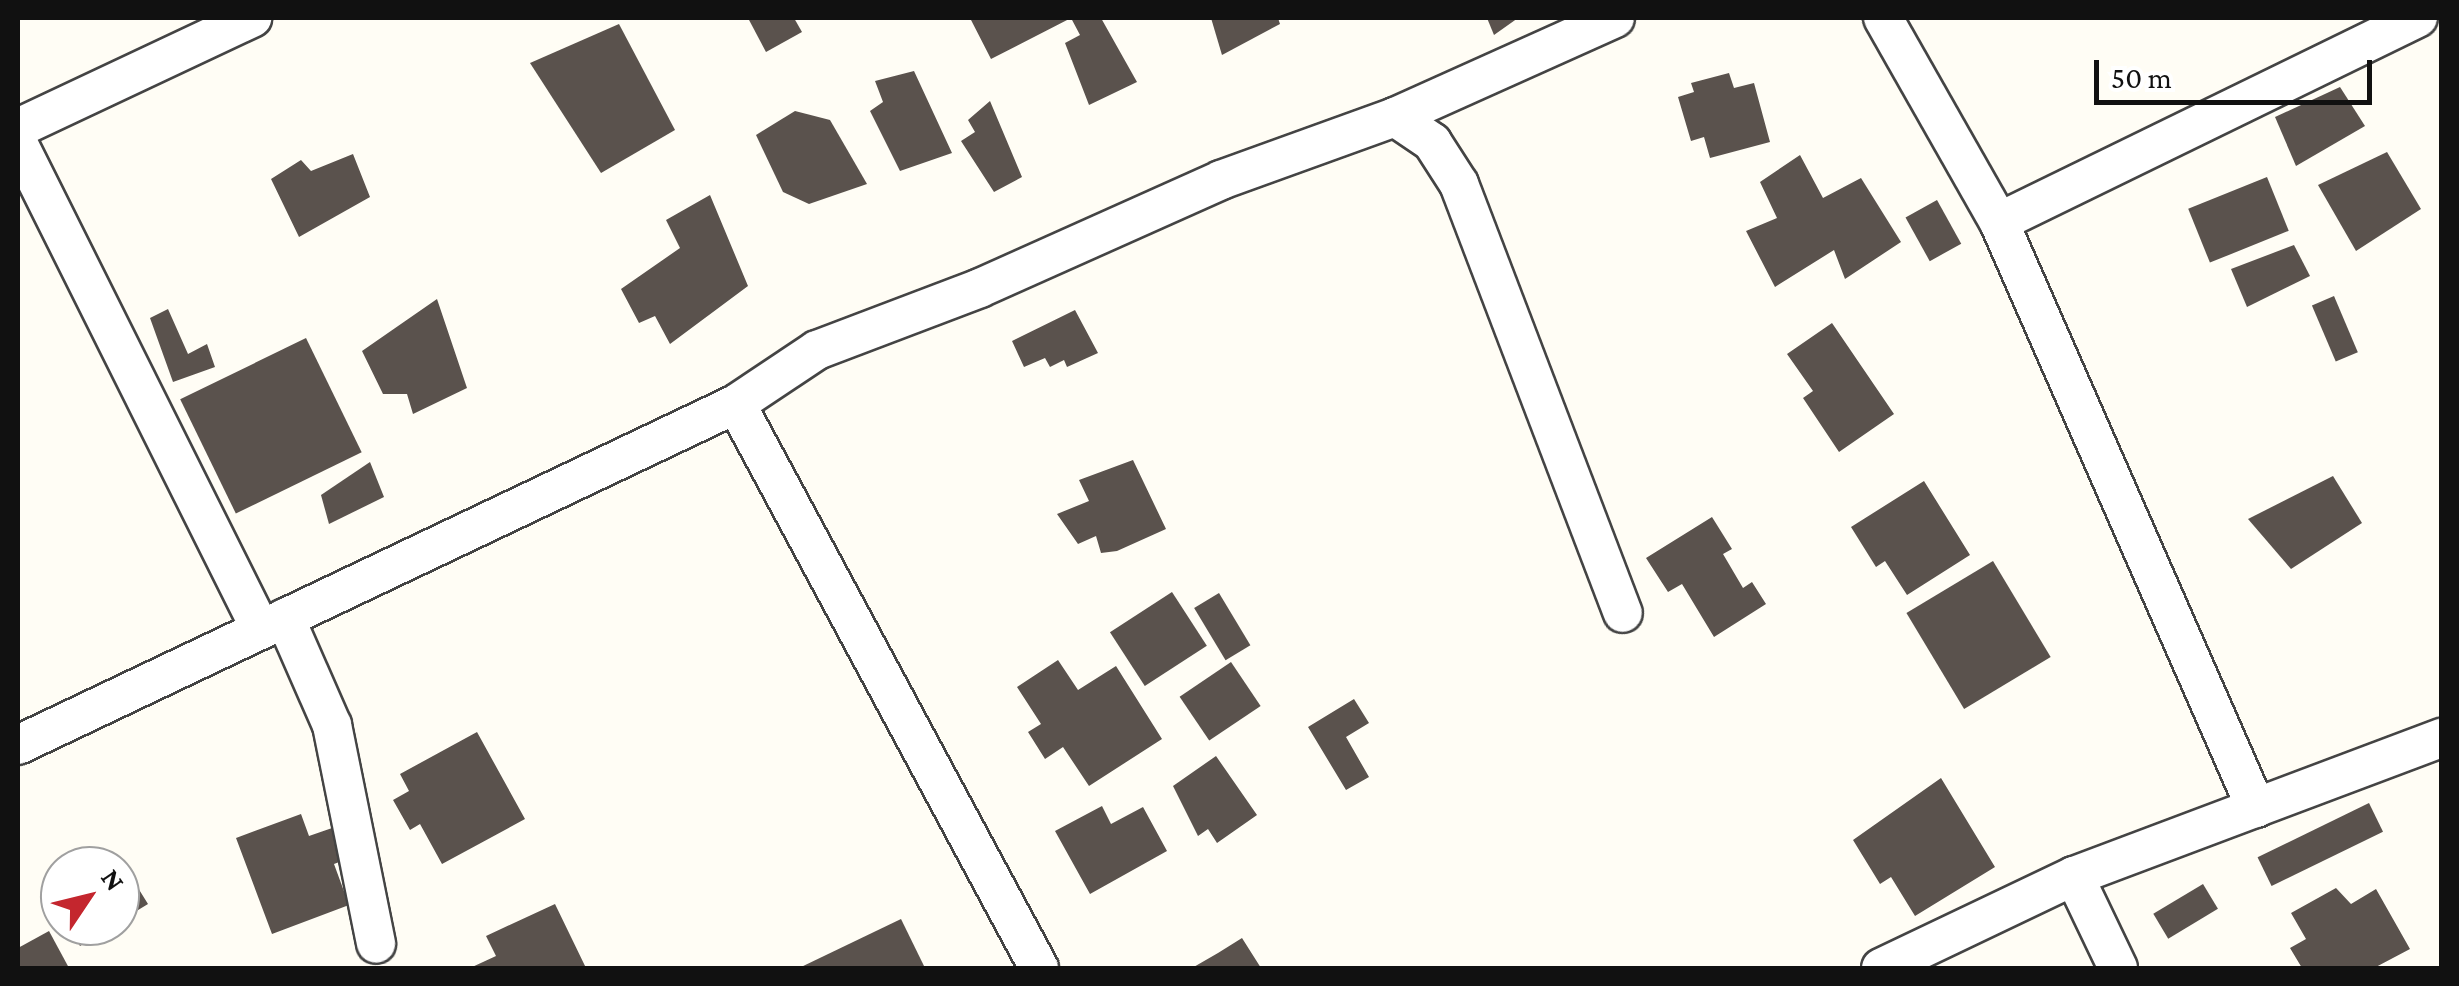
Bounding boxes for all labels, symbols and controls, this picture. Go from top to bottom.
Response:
scale bar [2099,40,2376,102]
text: 50 m [2111,61,2172,94]
north arrow [40,846,140,946]
text: N [95,863,132,896]

